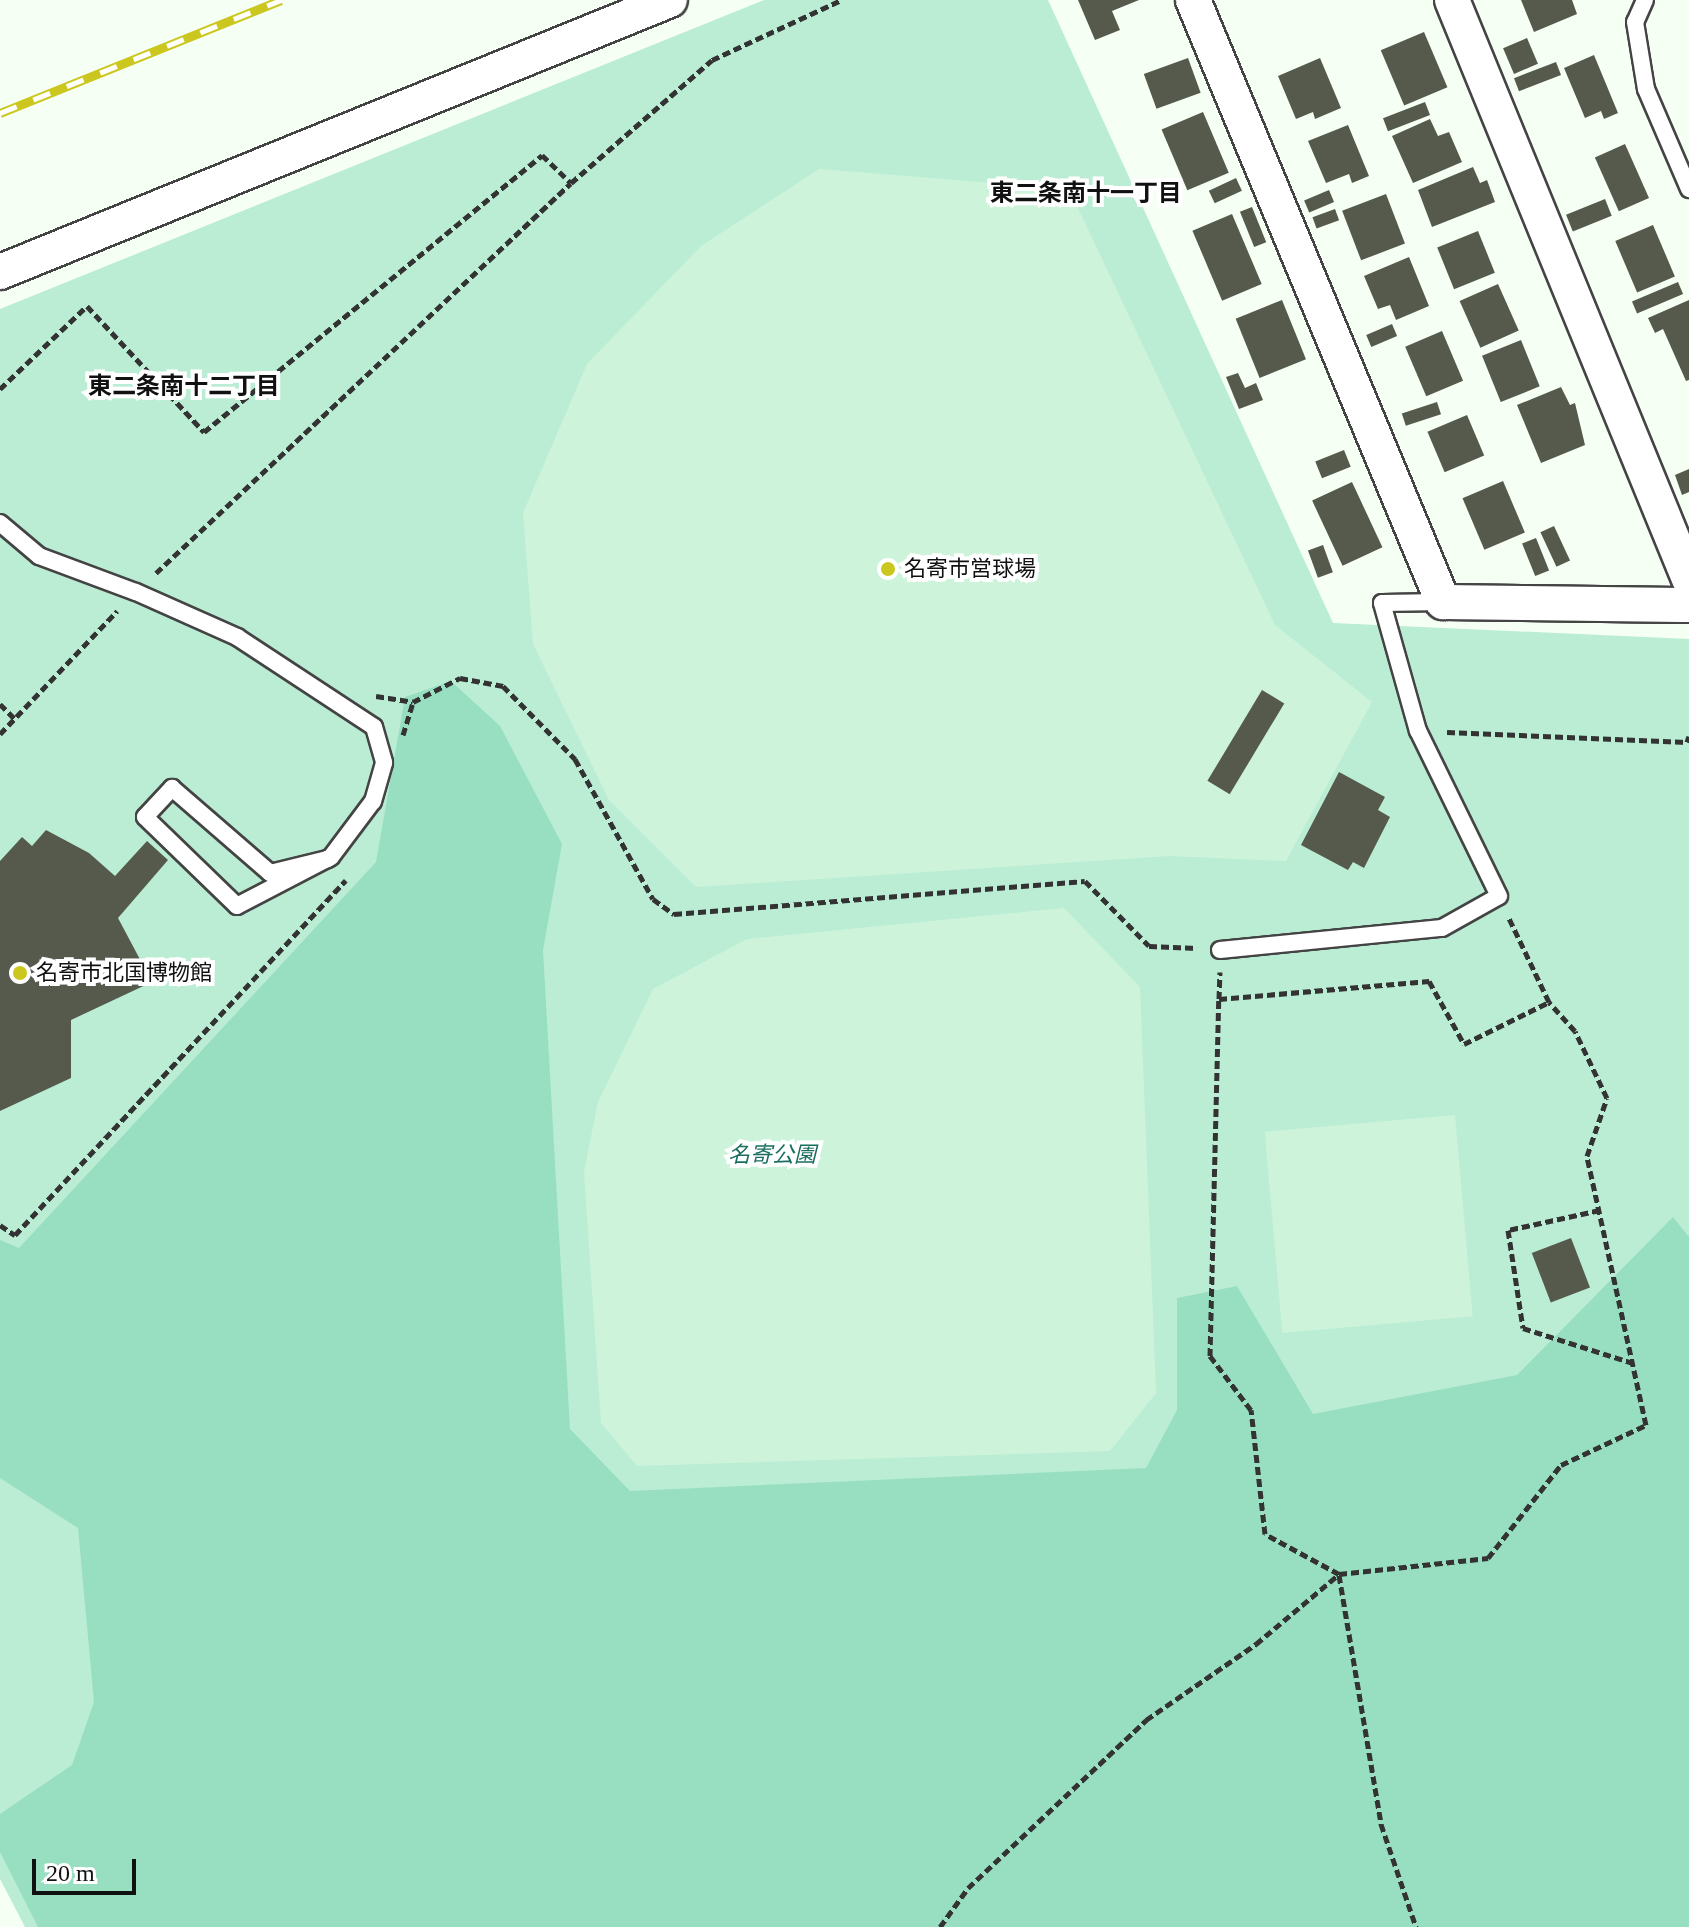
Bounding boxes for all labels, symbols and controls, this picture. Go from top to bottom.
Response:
district label: 東二条南十一丁目 [990,180,1182,208]
district label: 東二条南十二丁目 [88,373,280,401]
place label: 名寄市営球場 [904,556,1036,582]
marker: 名寄市営球場 [879,560,897,578]
place label: 名寄市北国博物館 [36,960,212,986]
marker: 名寄市北国博物館 [11,964,29,982]
park label: 名寄公園 [728,1142,816,1168]
scale bar [36,1843,140,1893]
text: 20 m [46,1860,95,1886]

